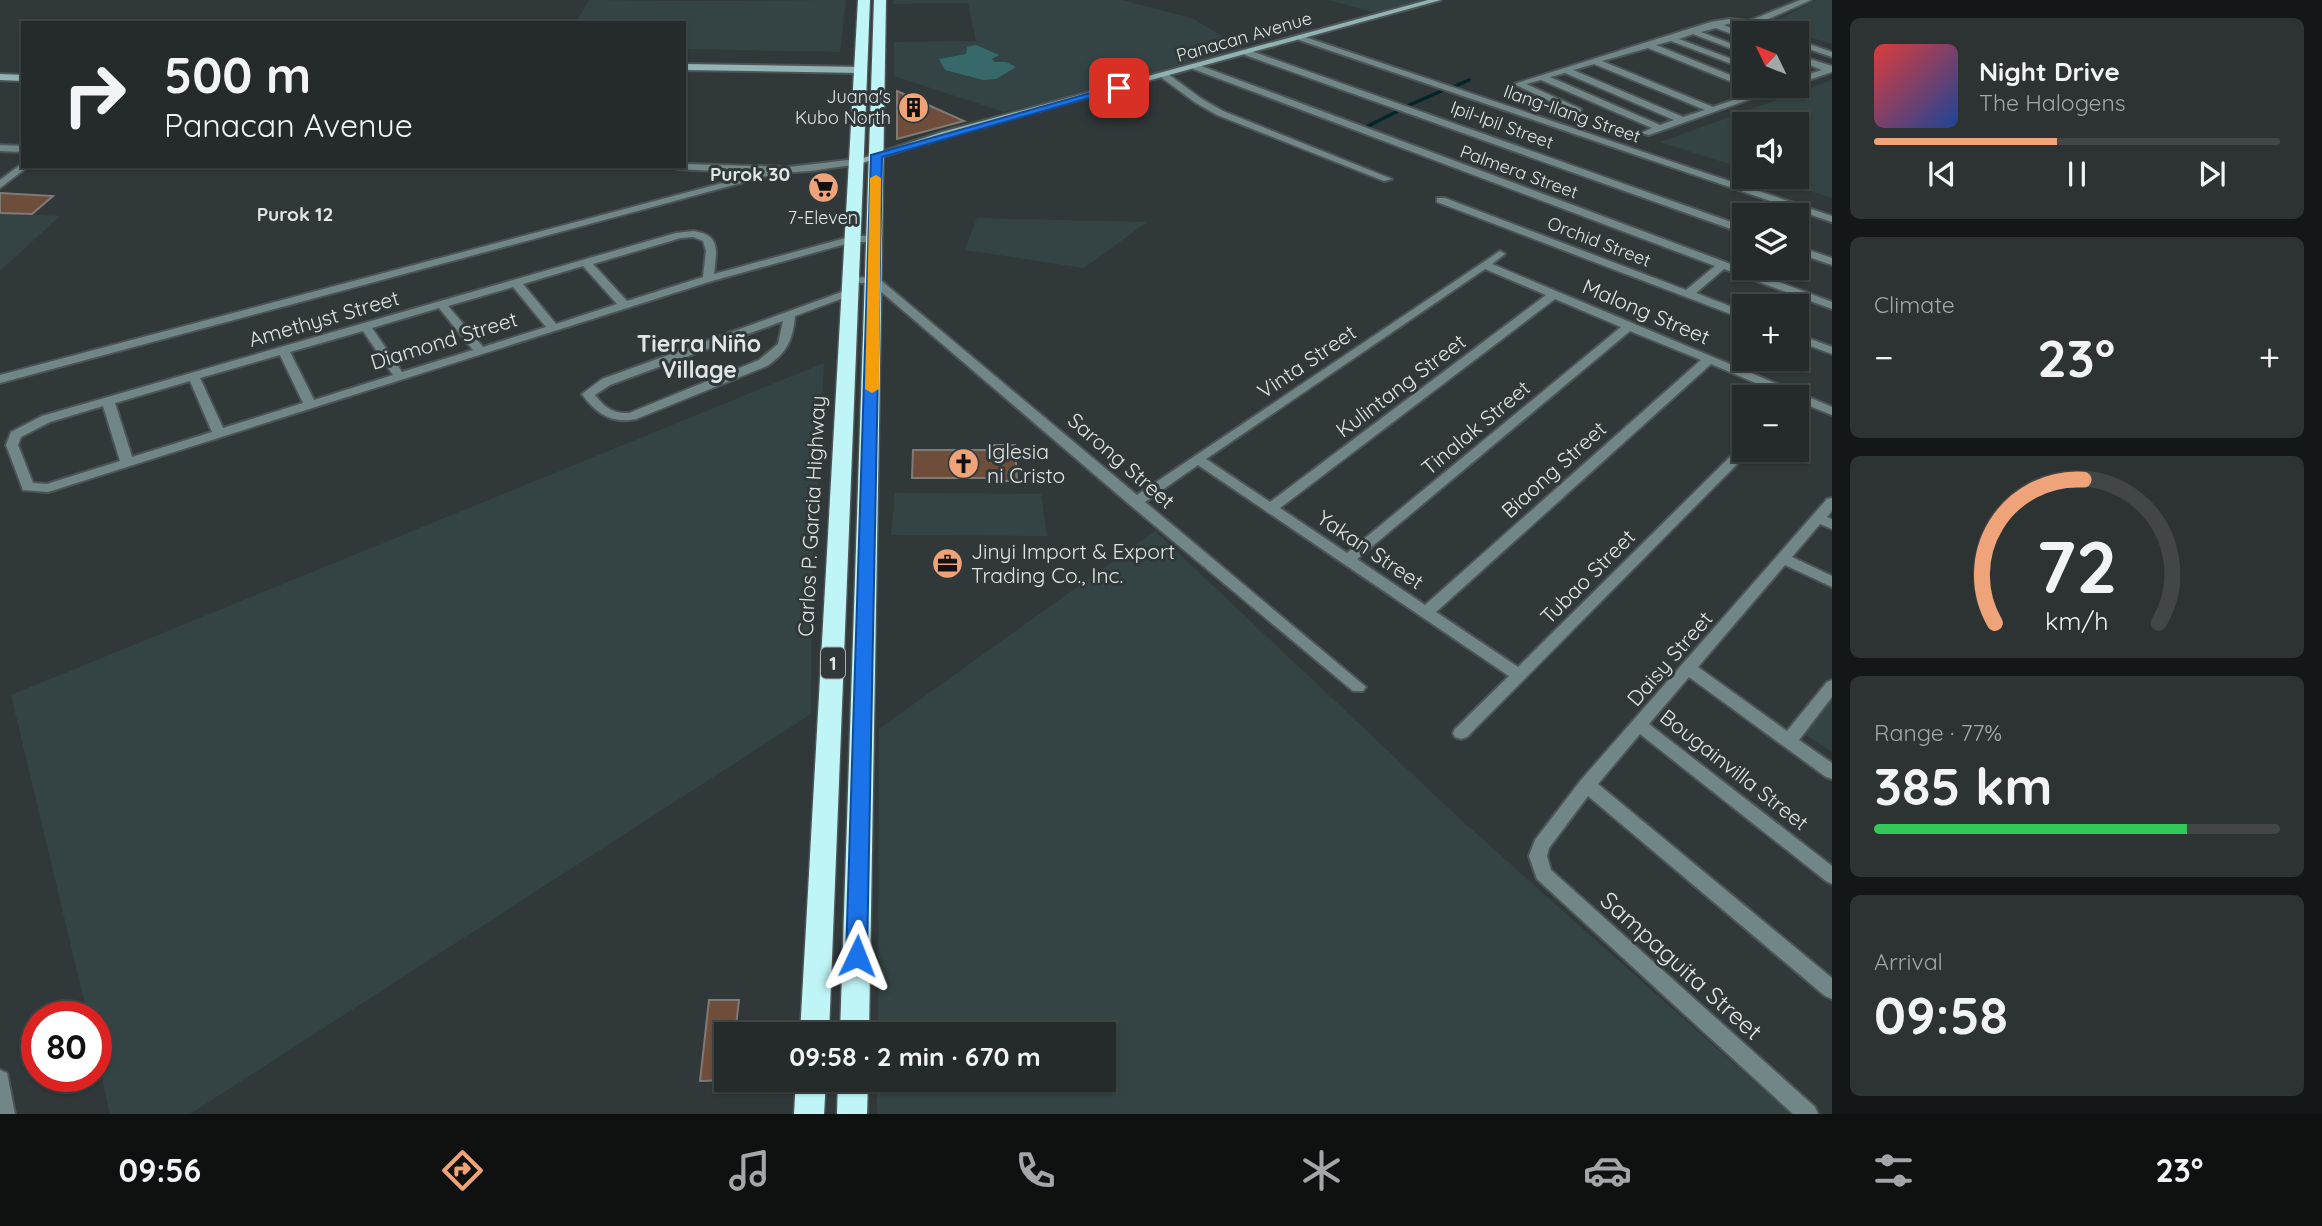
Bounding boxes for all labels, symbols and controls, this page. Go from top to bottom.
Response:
street label: Panacan Avenue [1173,6,1314,67]
north arrow [1732,21,1810,98]
map controls [1732,21,1809,462]
text: 500 m [164,44,311,105]
icon: right [49,49,140,140]
text: Night Drive [1979,55,2120,88]
pin [1089,58,1149,118]
icon: arrive [1100,69,1138,107]
street label: Ilang-Ilang Street [1501,79,1644,148]
place label: Juana's Kubo North [795,85,891,129]
text: The Halogens [1979,88,2126,117]
building icon: Juana's Kubo North [897,90,931,124]
street label: Ipil-Ipil Street [1448,95,1557,154]
text: Panacan Avenue [164,105,413,145]
button: sound [1732,112,1809,189]
street label: Palmera Street [1457,140,1581,204]
icon: previous [1923,155,1961,193]
icon: pause [2058,155,2096,193]
icon: next [2193,155,2231,193]
district label: Purok 30 [710,162,790,186]
supermarket icon: 7-Eleven [806,171,840,205]
district label: Purok 12 [257,202,333,226]
button: layers [1732,203,1809,280]
place label: 7-Eleven [788,206,858,229]
street label: Orchid Street [1544,211,1654,272]
street label: Malong Street [1579,273,1714,350]
street label: Amethyst Street [245,284,402,352]
text: Climate [1874,290,1955,319]
button: + [1732,294,1809,371]
street label: Diamond Street [367,305,520,375]
street label: Vinta Street [1252,319,1361,404]
text: 23° [2037,325,2115,390]
street label: Kulintang Street [1330,328,1470,442]
district label: Tierra Niño Village [637,329,761,384]
text: − [1874,333,1894,381]
text: + [2259,333,2280,381]
street label: Tinalak Street [1416,374,1535,480]
button: − [1732,385,1809,462]
street label: Carlos P. Garcia Highway [792,395,830,637]
street label: Sarong Street [1063,407,1180,514]
street label: Biaong Street [1496,415,1611,523]
place label: Iglesia ni Cristo [987,438,1065,488]
church icon: Iglesia ni Cristo [947,447,981,481]
street label: Yakan Street [1312,504,1429,594]
text: 72 [2036,520,2118,611]
street label: Tubao Street [1534,523,1640,629]
place label: Jinyi Import & Export Trading Co., Inc. [971,538,1175,588]
office icon: Jinyi Import & Export Trading Co., Inc. [931,547,965,581]
text: km/h [2045,605,2109,636]
street label: Daisy Street [1621,606,1718,711]
road number: 1 [821,648,845,678]
street label: Bougainvilla Street [1655,703,1814,835]
text: Range · 77% [1874,718,2002,747]
text: 385 km [1874,753,2052,818]
street label: Sampaguita Street [1595,885,1769,1046]
position arrow [820,919,894,993]
text: Arrival [1874,947,1943,976]
text: 09:58 [1874,982,2008,1047]
speed limit sign: 80 [21,1001,112,1092]
text: 09:58 · 2 min · 670 m [789,1040,1041,1073]
icon: directions [438,1146,487,1195]
icon: music [725,1146,774,1195]
icon: phone [1011,1146,1060,1195]
icon: climate [1297,1146,1346,1195]
icon: car [1583,1146,1632,1195]
icon: filters [1869,1146,1918,1195]
text: 09:56 [119,1150,201,1190]
text: 23° [2155,1150,2203,1190]

